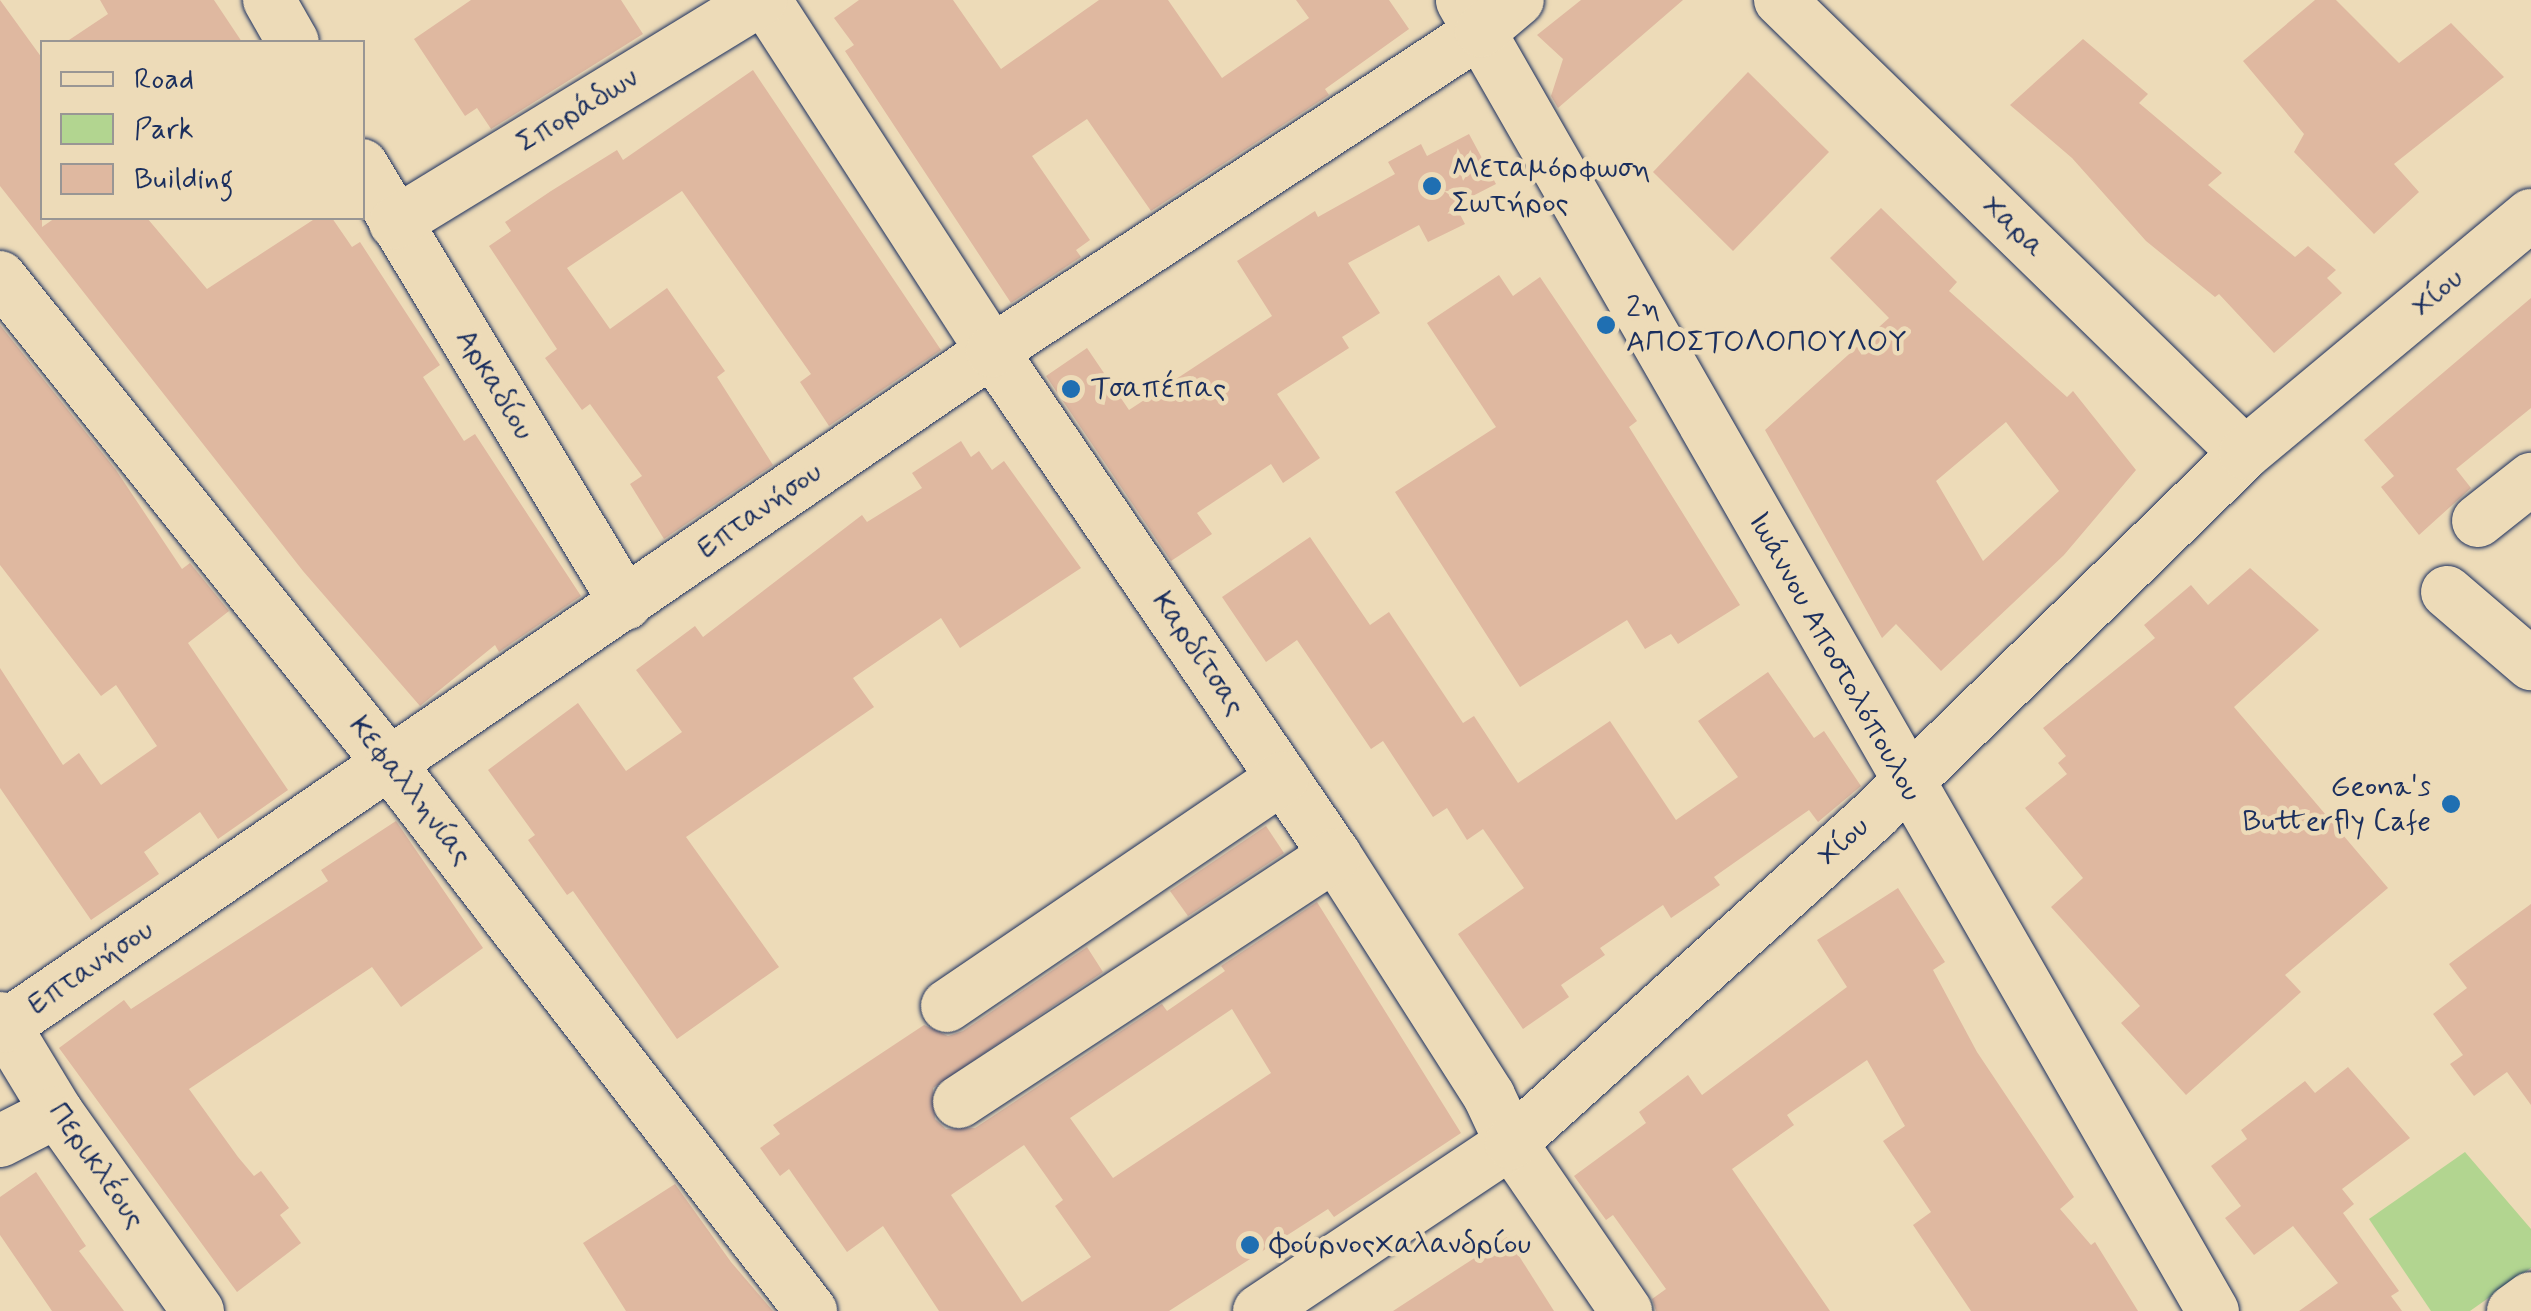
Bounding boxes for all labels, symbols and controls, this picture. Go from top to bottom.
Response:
legend [40,40,365,220]
text: Road [134,60,194,99]
street label: Σποράδων [511,61,645,161]
text: Park [134,110,194,149]
place label: Μεταμόρφωση Σωτήρος [1452,151,1651,222]
text: Building [134,160,233,199]
marker: Μεταμόρφωση Σωτήρος [1421,175,1443,197]
street label: Χαρα [1974,188,2052,266]
street label: Χίου [2405,261,2471,325]
place label: 2η ΑΠΟΣΤΟΛΟΠΟΥΛΟΥ [1626,290,1907,360]
marker: 2η ΑΠΟΣΤΟΛΟΠΟΥΛΟΥ [1595,314,1617,336]
street label: Αρκαδίου [447,323,541,447]
place label: Τσαπέπας [1091,371,1226,407]
marker: Τσαπέπας [1060,378,1082,400]
street label: Επτανήσου [691,455,829,567]
street label: Ιωάννου Αποστολόπουλου [1739,506,1929,808]
street label: Καρδίτσας [1143,585,1253,723]
street label: Κεφαλληνίας [341,709,479,873]
place label: Geona's Butterfly Cafe [2237,769,2431,840]
marker: Geona's Butterfly Cafe [2440,793,2462,815]
street label: Χίου [1811,810,1877,874]
street label: Επτανήσου [21,913,161,1023]
street label: Περικλέους [39,1096,153,1236]
place label: ΦούρνοςΧαλανδρίου [1270,1227,1531,1263]
marker: ΦούρνοςΧαλανδρίου [1239,1234,1261,1256]

